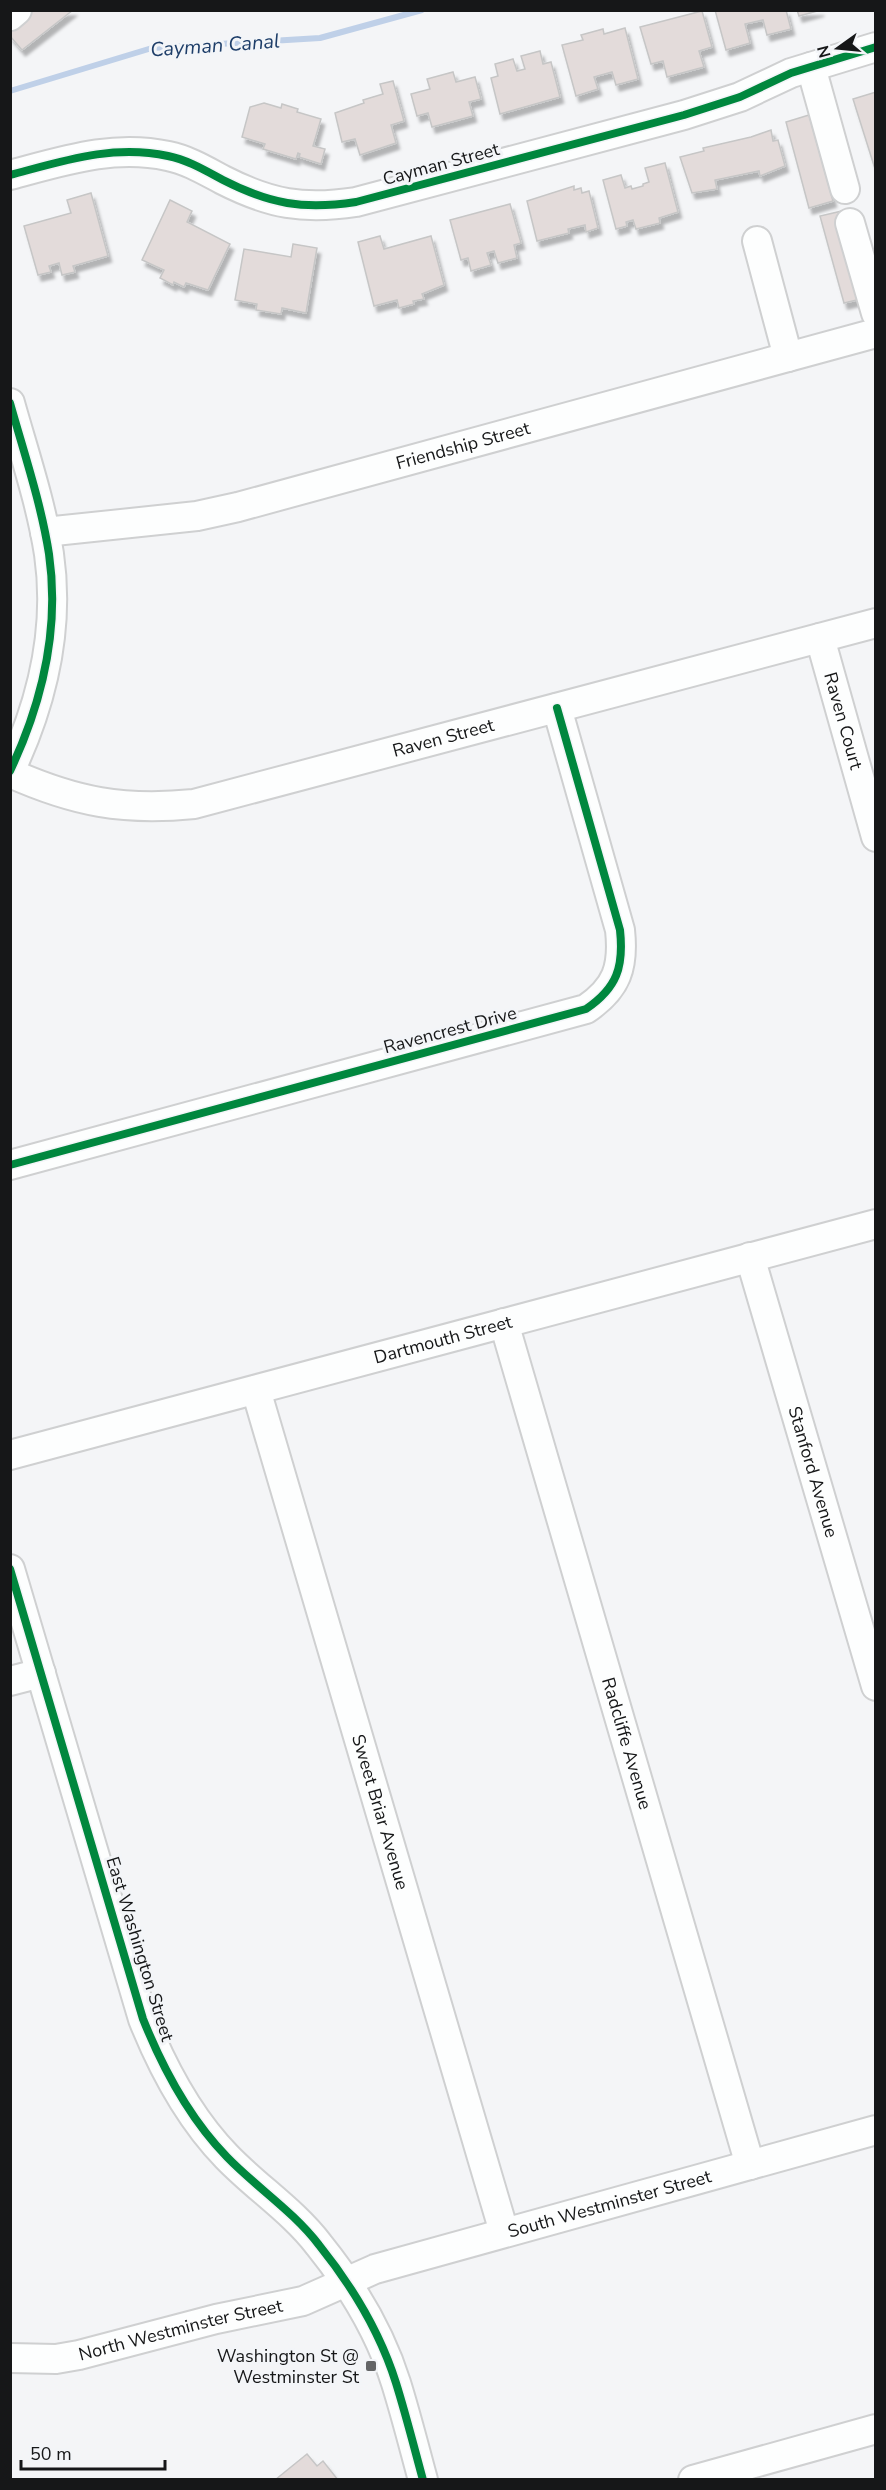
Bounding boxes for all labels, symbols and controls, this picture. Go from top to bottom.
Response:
north arrow [808,18,868,78]
water label: Cayman Canal [149,28,281,63]
text: N [812,43,837,60]
street label: Cayman Street [380,137,502,191]
street label: Friendship Street [393,416,533,475]
street label: Raven Court [818,669,869,773]
street label: Raven Street [390,713,497,763]
street label: Ravencrest Drive [381,1001,519,1059]
street label: Dartmouth Street [371,1309,515,1369]
street label: Stanford Avenue [782,1403,844,1540]
street label: Radcliffe Avenue [596,1674,658,1812]
street label: Sweet Briar Avenue [346,1732,415,1893]
street label: East Washington Street [100,1854,180,2045]
street label: South Westminster Street [505,2164,715,2244]
street label: North Westminster Street [76,2293,285,2367]
place label: Washington St @ Westminster St [217,2344,360,2389]
marker: Washington St @ Westminster St [364,2359,378,2373]
scale bar [21,2433,165,2471]
text: 50 m [30,2442,72,2466]

